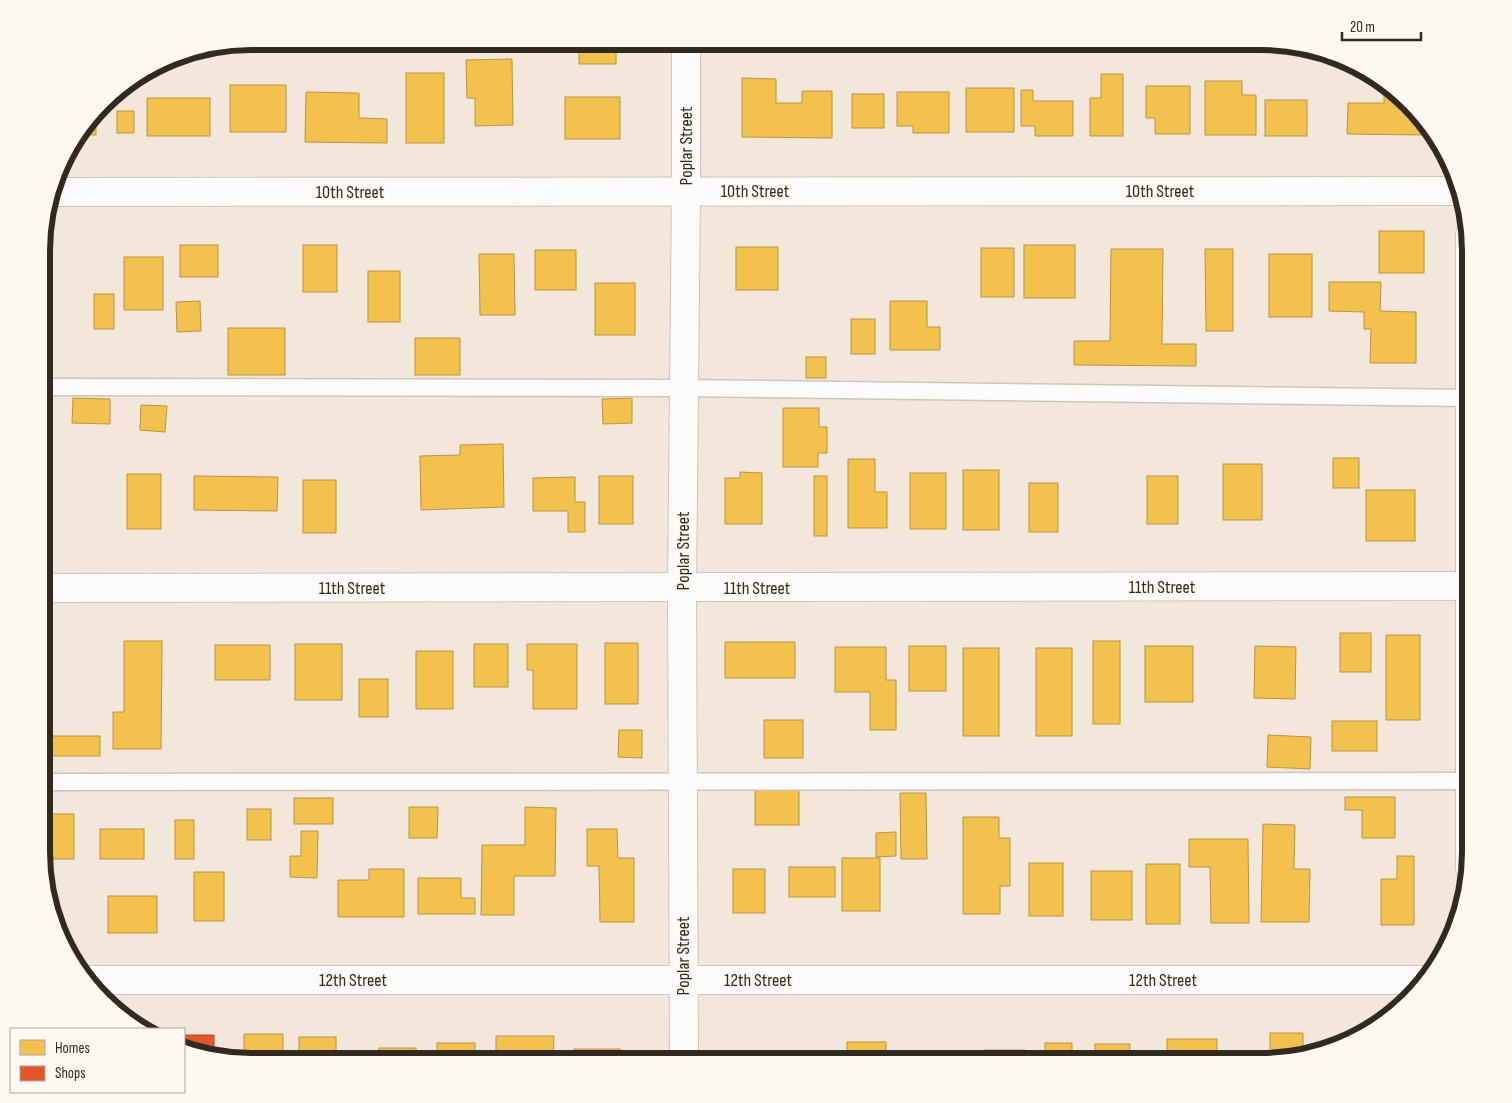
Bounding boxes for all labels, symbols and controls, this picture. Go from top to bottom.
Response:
scale bar [1342,10,1421,42]
text: 20 m [1350,18,1375,37]
street label: Poplar Street [676,106,697,185]
street label: 10th Street [721,181,790,202]
street label: 10th Street [1126,181,1195,202]
street label: 10th Street [316,182,385,203]
street label: Poplar Street [673,511,694,590]
street label: 11th Street [1129,577,1196,598]
street label: 11th Street [319,578,386,599]
street label: 11th Street [724,578,791,599]
street label: Poplar Street [673,916,694,995]
street label: 12th Street [319,970,387,991]
street label: 12th Street [724,970,792,991]
street label: 12th Street [1129,970,1197,991]
legend [10,1028,185,1093]
text: Homes [55,1039,90,1058]
text: Shops [55,1064,86,1083]

